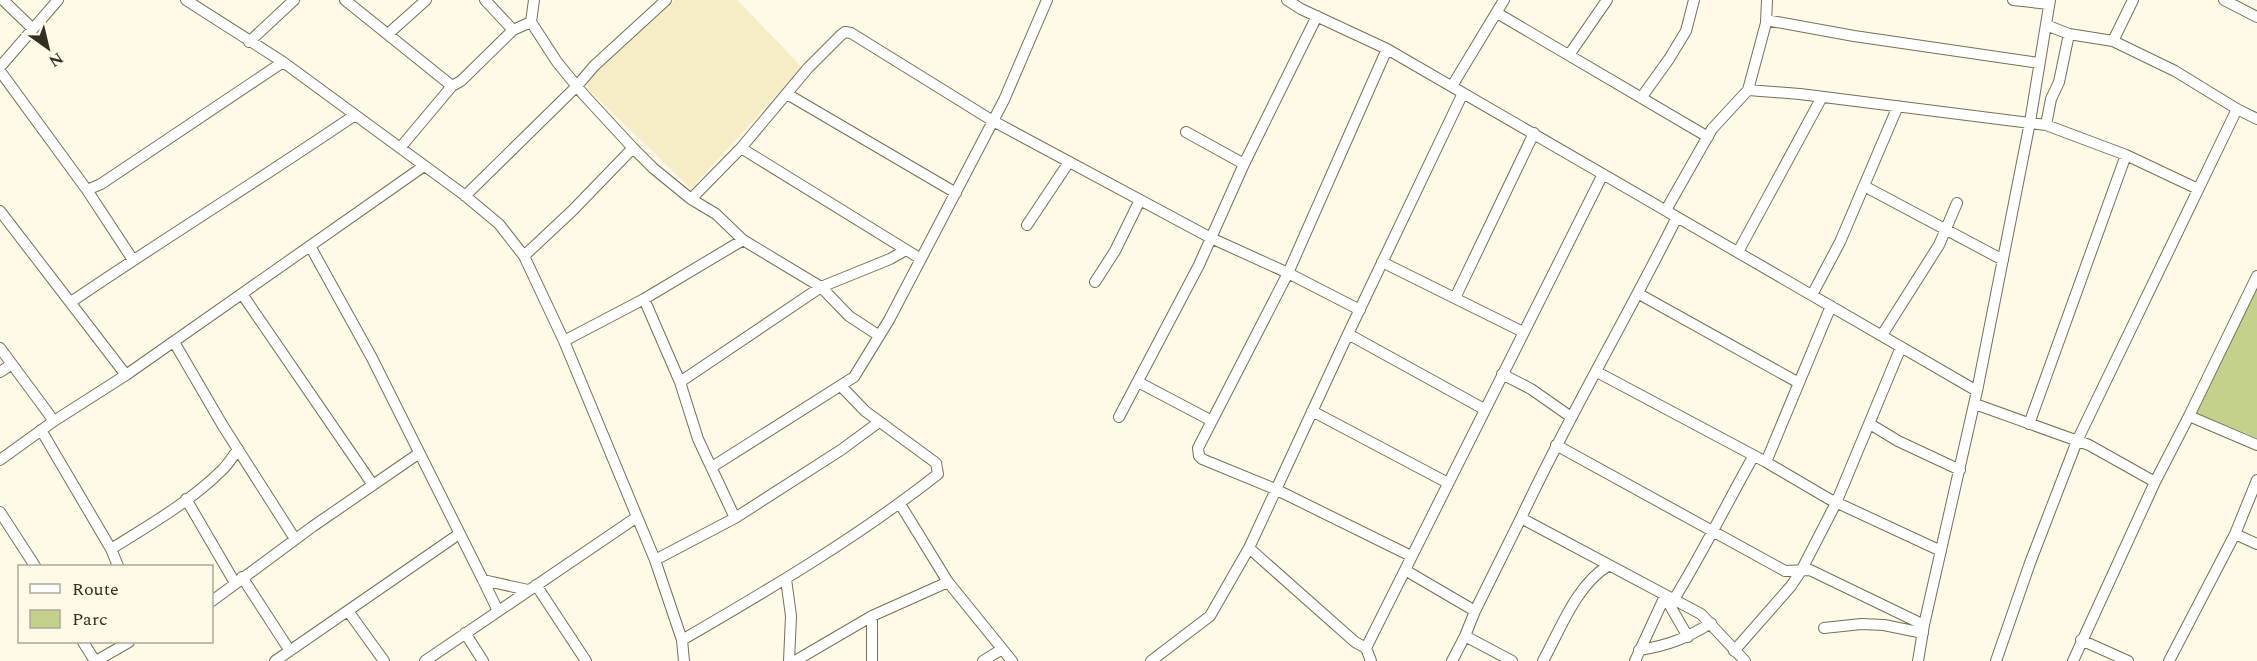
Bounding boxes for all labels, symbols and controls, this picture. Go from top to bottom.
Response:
north arrow [18,18,78,78]
text: N [44,46,68,73]
legend [18,565,213,643]
text: Route [72,576,119,603]
text: Parc [72,606,108,633]

